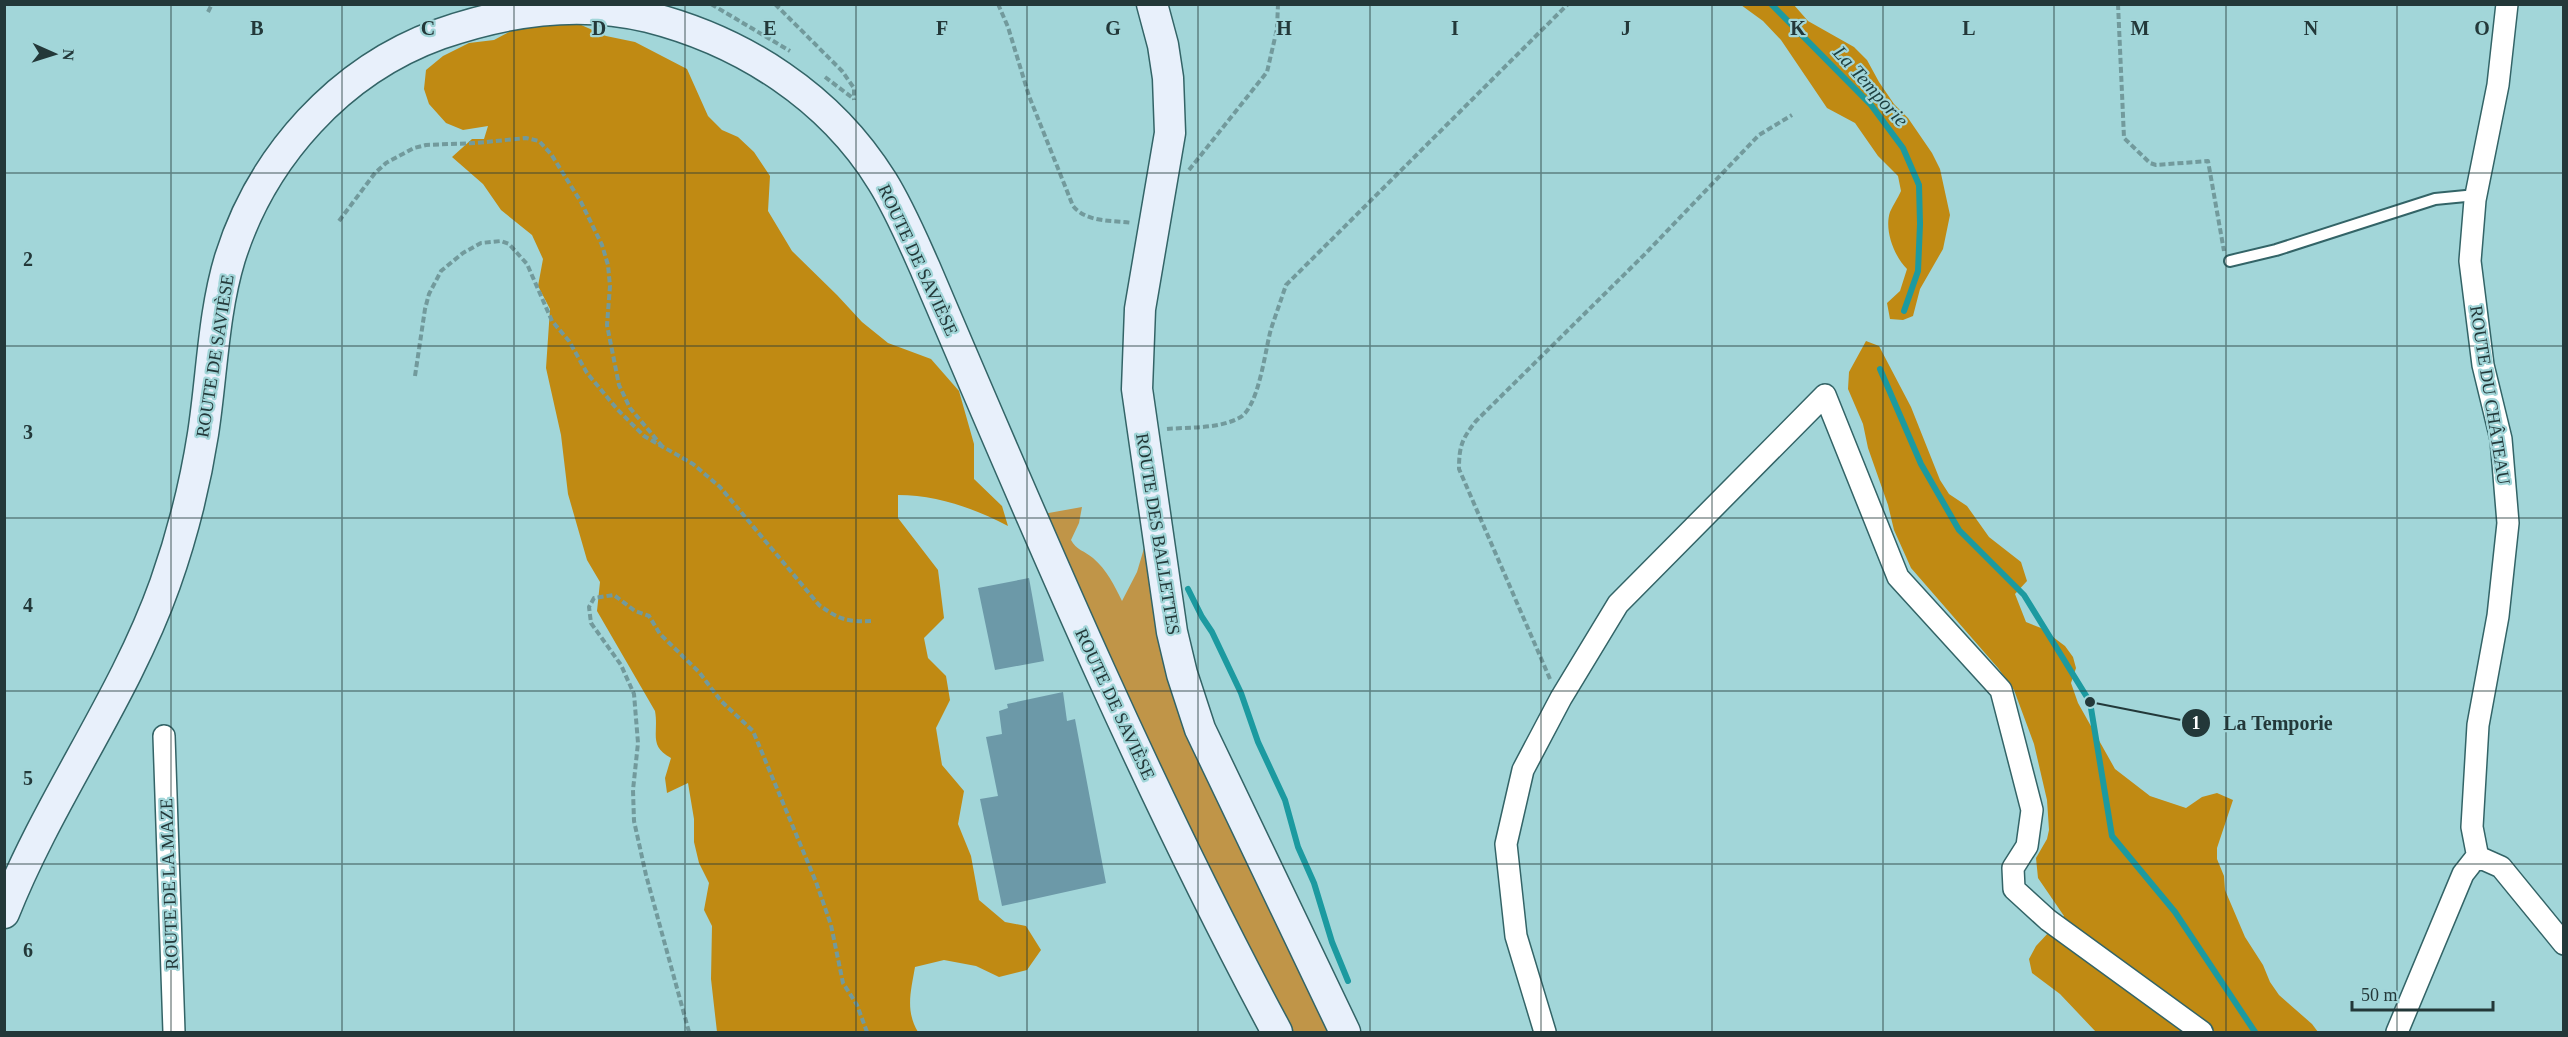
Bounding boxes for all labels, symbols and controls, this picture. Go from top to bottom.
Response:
text: B [250,17,264,39]
text: C [421,17,435,39]
text: D [592,17,606,39]
text: E [763,17,777,39]
text: F [936,17,948,39]
text: G [1105,17,1121,39]
text: H [1276,17,1292,39]
text: I [1451,17,1459,39]
text: J [1621,17,1631,39]
text: K [1790,17,1806,39]
text: L [1962,17,1976,39]
text: M [2131,17,2150,39]
text: N [2304,17,2319,39]
text: O [2474,17,2490,39]
north arrow [24,24,84,84]
water label: La Temporie [1828,40,1913,132]
text: N [60,49,77,61]
street label: ROUTE DE SAVIÈSE [874,181,963,339]
text: 2 [23,248,33,270]
street label: ROUTE DE SAVIÈSE [191,273,238,439]
street label: ROUTE DU CHÂTEAU [2466,304,2515,486]
text: 3 [23,421,33,443]
street label: ROUTE DES BALLETTES [1132,432,1184,636]
text: 4 [23,594,33,616]
street label: ROUTE DE SAVIÈSE [1071,625,1160,783]
callout: La Temporie [2181,704,2345,742]
text: La Temporie [2223,712,2333,735]
text: 1 [2192,713,2201,733]
text: 5 [23,767,33,789]
street label: ROUTE DE LA MAZE [156,798,182,970]
text: 6 [23,939,33,961]
scale bar [2352,974,2493,1012]
text: 50 m [2361,985,2398,1005]

